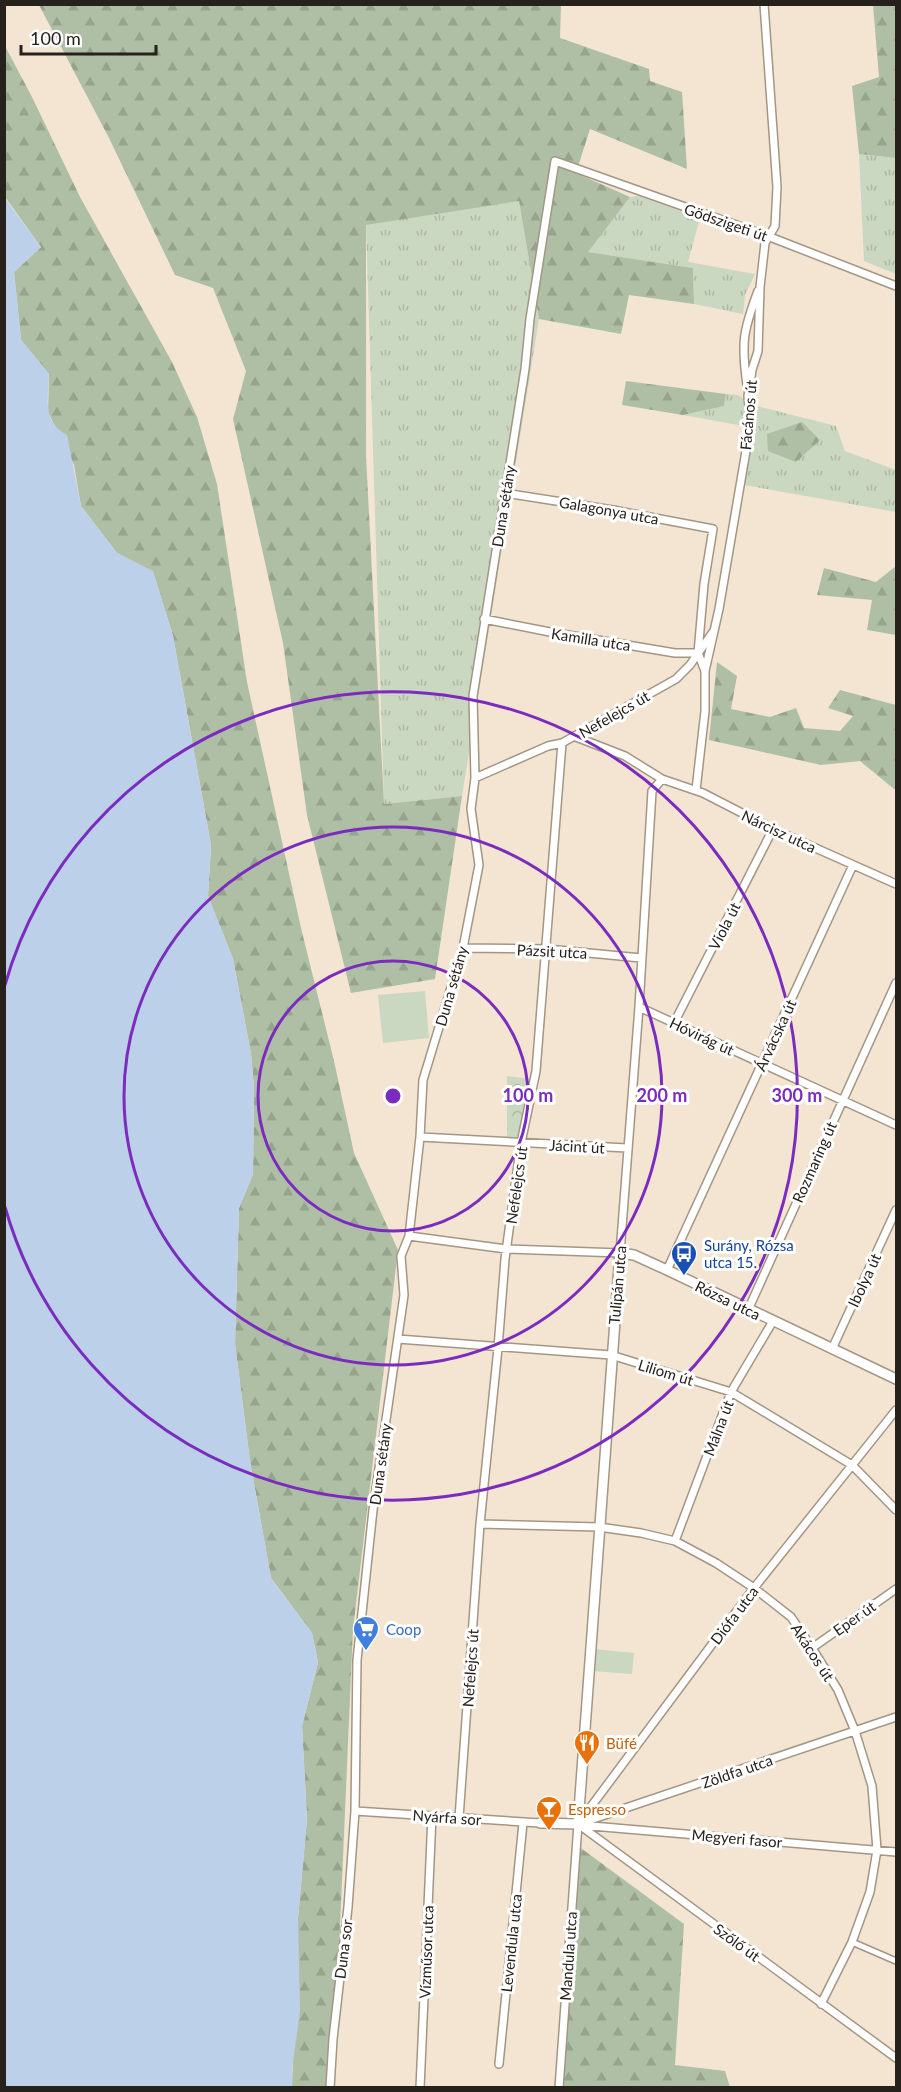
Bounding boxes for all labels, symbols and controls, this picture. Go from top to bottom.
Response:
scale bar [21,18,156,56]
text: 100 m [30,27,81,49]
street label: Gödszigeti út [682,199,771,245]
street label: Fácános út [736,379,760,451]
street label: Duna sétány [488,464,518,548]
street label: Galagonya utca [558,492,660,528]
street label: Kamilla utca [550,624,632,654]
street label: Nefelejcs út [576,686,653,741]
street label: Nárcisz utca [739,806,819,856]
street label: Viola út [704,899,744,953]
street label: Pázsit utca [516,940,588,962]
street label: Duna sétány [431,944,471,1028]
street label: Árvácska út [751,996,800,1074]
street label: Hóvirág út [667,1013,738,1059]
text: 100 m [503,1084,553,1106]
text: 200 m [637,1084,687,1106]
text: 300 m [772,1084,822,1106]
centre of rings [383,1086,403,1106]
street label: Rozmaring út [788,1118,840,1205]
street label: Jácint út [549,1136,606,1156]
street label: Nefelejcs út [502,1144,530,1225]
place label: Surány, Rózsa utca 15. [704,1236,794,1271]
bus stop icon: Surány, Rózsa utca 15. [669,1239,699,1277]
street label: Tulipán utca [605,1245,629,1325]
street label: Ibolya út [844,1250,884,1310]
street label: Rózsa utca [693,1277,763,1323]
street label: Liliom út [636,1355,696,1389]
street label: Málna út [699,1397,737,1458]
street label: Duna sétány [365,1422,395,1506]
street label: Diófa utca [706,1582,762,1648]
street label: Eper út [829,1597,879,1639]
supermarket icon: Coop [351,1614,381,1652]
place label: Coop [386,1620,421,1638]
street label: Akácos út [788,1620,839,1685]
street label: Nefelejcs út [458,1628,482,1708]
restaurant icon: Büfé [572,1728,602,1766]
place label: Büfé [606,1734,637,1752]
street label: Zöldfa utca [699,1750,775,1792]
bar icon: Espresso [534,1794,564,1832]
place label: Espresso [568,1800,626,1818]
street label: Nyárfa sor [412,1806,482,1828]
street label: Megyeri fasor [691,1825,784,1851]
street label: Levendula utca [497,1893,525,1993]
street label: Vízműsor utca [415,1905,437,1999]
street label: Mandula utca [556,1911,580,2001]
street label: Duna sor [330,1918,356,1980]
street label: Szőlő út [710,1919,764,1965]

